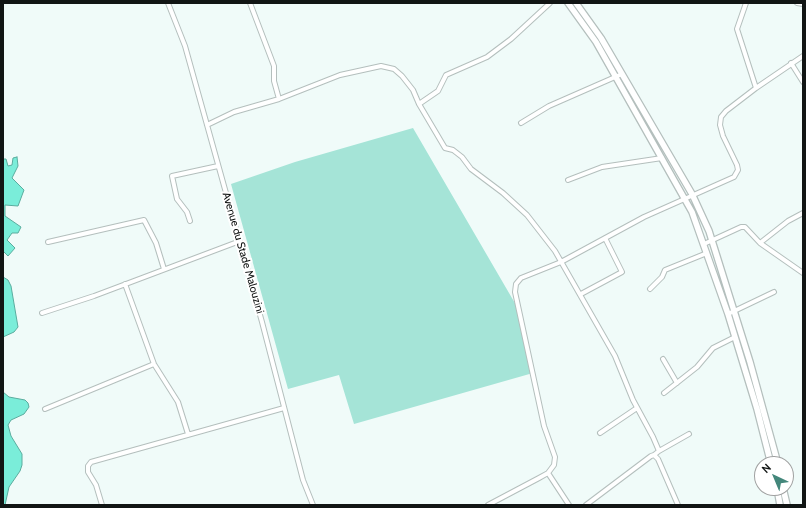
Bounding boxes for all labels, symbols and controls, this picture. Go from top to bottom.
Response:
street label: Avenue du Stade Malouzini [219,191,267,315]
north arrow [754,456,794,496]
text: N [759,460,774,476]

